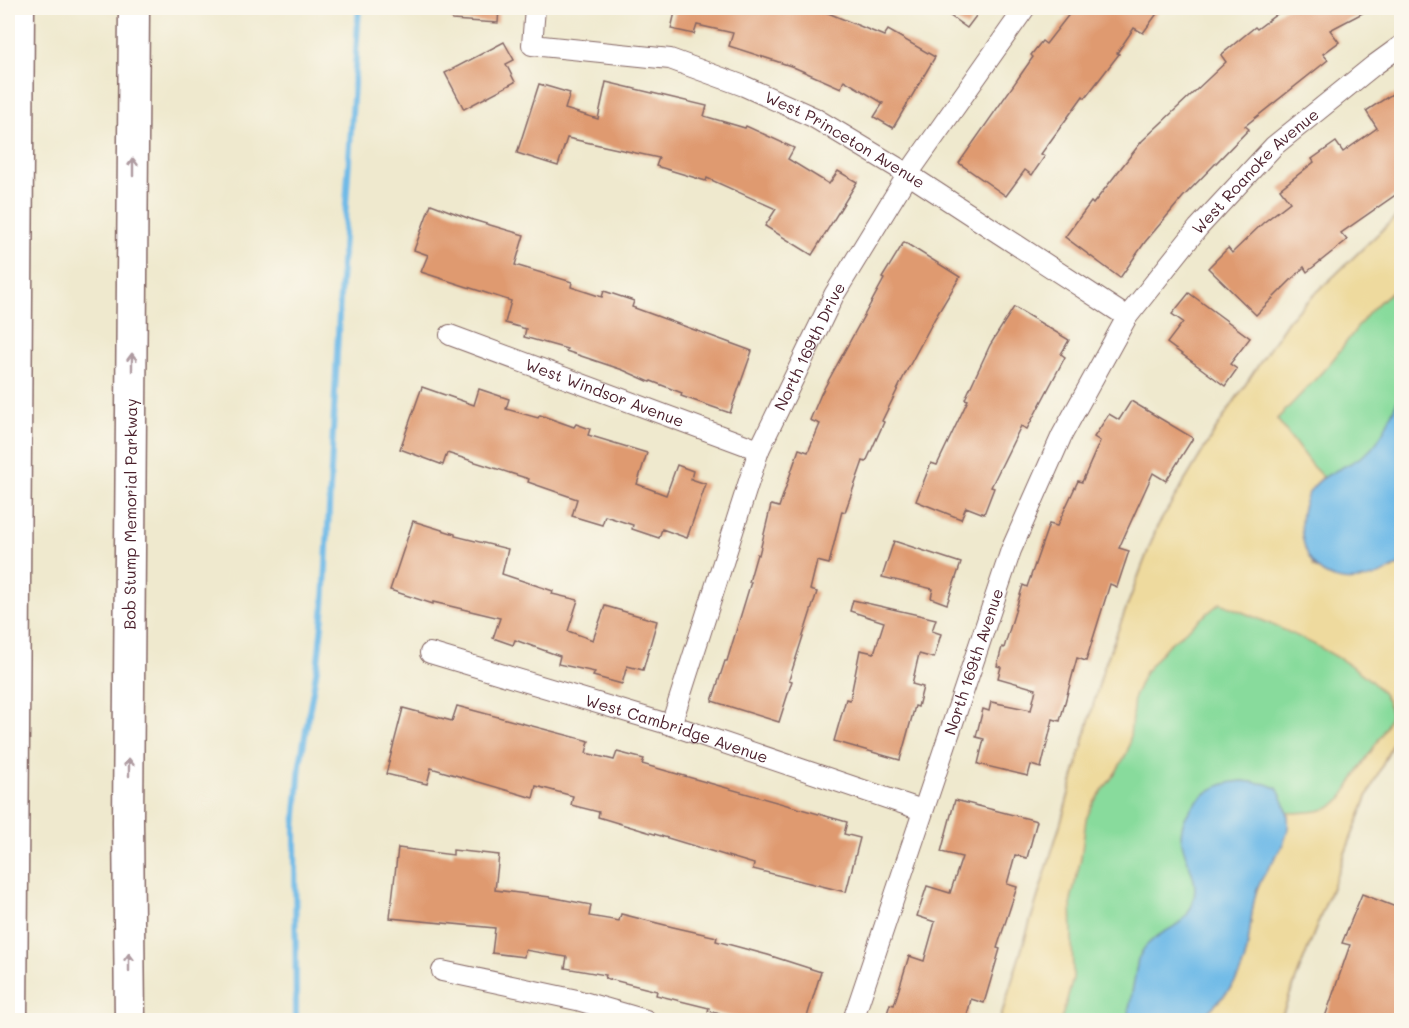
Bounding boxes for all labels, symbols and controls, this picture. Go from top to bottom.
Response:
street label: West Princeton Avenue [762,86,929,192]
street label: West Roanoke Avenue [1187,103,1323,238]
one-way arrow [127,158,139,178]
street label: North 169th Drive [769,278,849,414]
one-way arrow [126,353,138,373]
street label: West Windsor Avenue [523,353,687,431]
street label: Bob Stump Memorial Parkway [118,398,141,630]
street label: North 169th Avenue [939,585,1007,738]
street label: West Cambridge Avenue [583,689,771,767]
one-way arrow [123,758,135,778]
one-way arrow [124,953,135,973]

